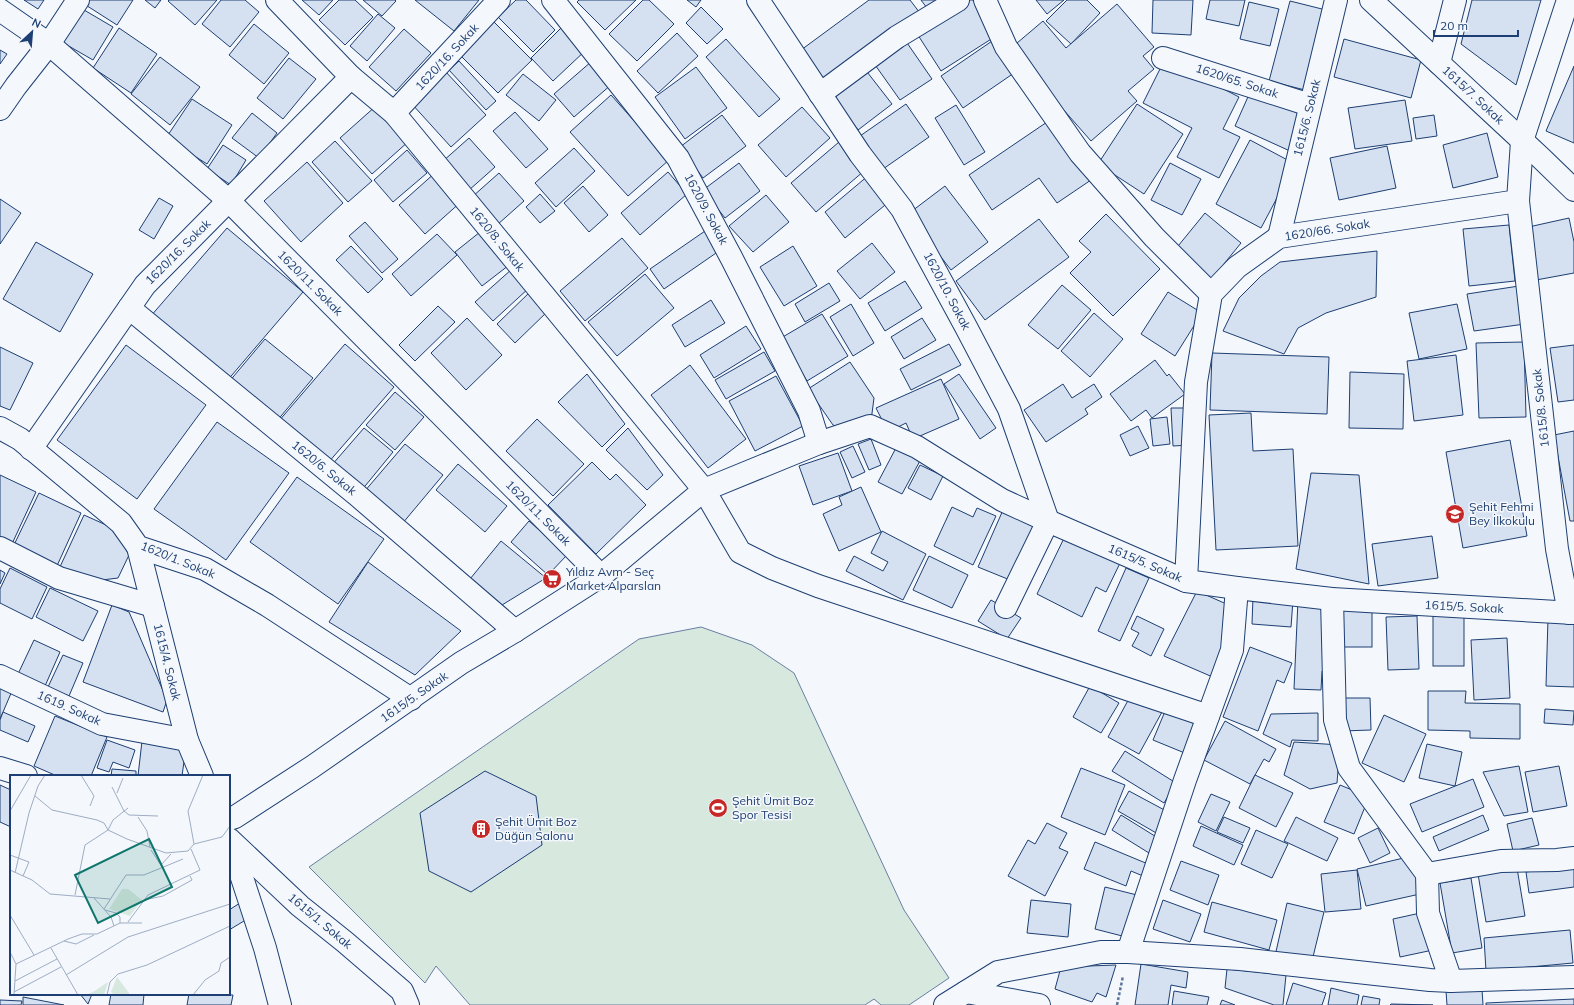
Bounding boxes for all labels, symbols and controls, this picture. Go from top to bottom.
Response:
north arrow [12,12,52,52]
scale bar [1434,12,1518,38]
text: N [30,15,43,31]
text: 20 m [1440,18,1468,33]
street label: 1620/16. Sokak [412,19,482,93]
street label: 1620/65. Sokak [1194,60,1281,101]
street label: 1615/7. Sokak [1439,62,1508,128]
street label: 1615/6. Sokak [1290,77,1324,158]
street label: 1620/9. Sokak [681,170,732,248]
street label: 1620/8. Sokak [467,203,529,275]
street label: 1620/16. Sokak [142,215,214,287]
street label: 1620/66. Sokak [1283,215,1372,244]
street label: 1620/11. Sokak [275,247,347,319]
street label: 1620/10. Sokak [921,249,975,333]
street label: 1615/8. Sokak [1529,367,1552,448]
street label: 1620/6. Sokak [289,437,360,499]
street label: 1620/11. Sokak [503,477,575,549]
place label: Şehit Fehmi Bey İlkokulu [1469,499,1535,528]
school or university icon: Şehit Fehmi Bey İlkokulu [1444,503,1466,525]
street label: 1620/1. Sokak [139,538,218,582]
street label: 1615/5. Sokak [1106,540,1185,585]
place label: Yıldız Avm - Seç Market Alparslan [565,564,661,593]
supermarket icon: Yıldız Avm - Seç Market Alparslan [541,568,563,590]
street label: 1615/5. Sokak [1424,597,1505,616]
street label: 1615/4. Sokak [151,622,185,703]
street label: 1615/5. Sokak [377,667,451,725]
street label: 1619. Sokak [35,687,104,729]
inset map [10,775,230,995]
place label: Şehit Ümit Boz Spor Tesisi [732,793,814,822]
sports icon: Şehit Ümit Boz Spor Tesisi [707,797,729,819]
place label: Şehit Ümit Boz Düğün Salonu [495,814,577,843]
building icon: Şehit Ümit Boz Düğün Salonu [470,818,492,840]
street label: 1615/1. Sokak [285,889,356,952]

